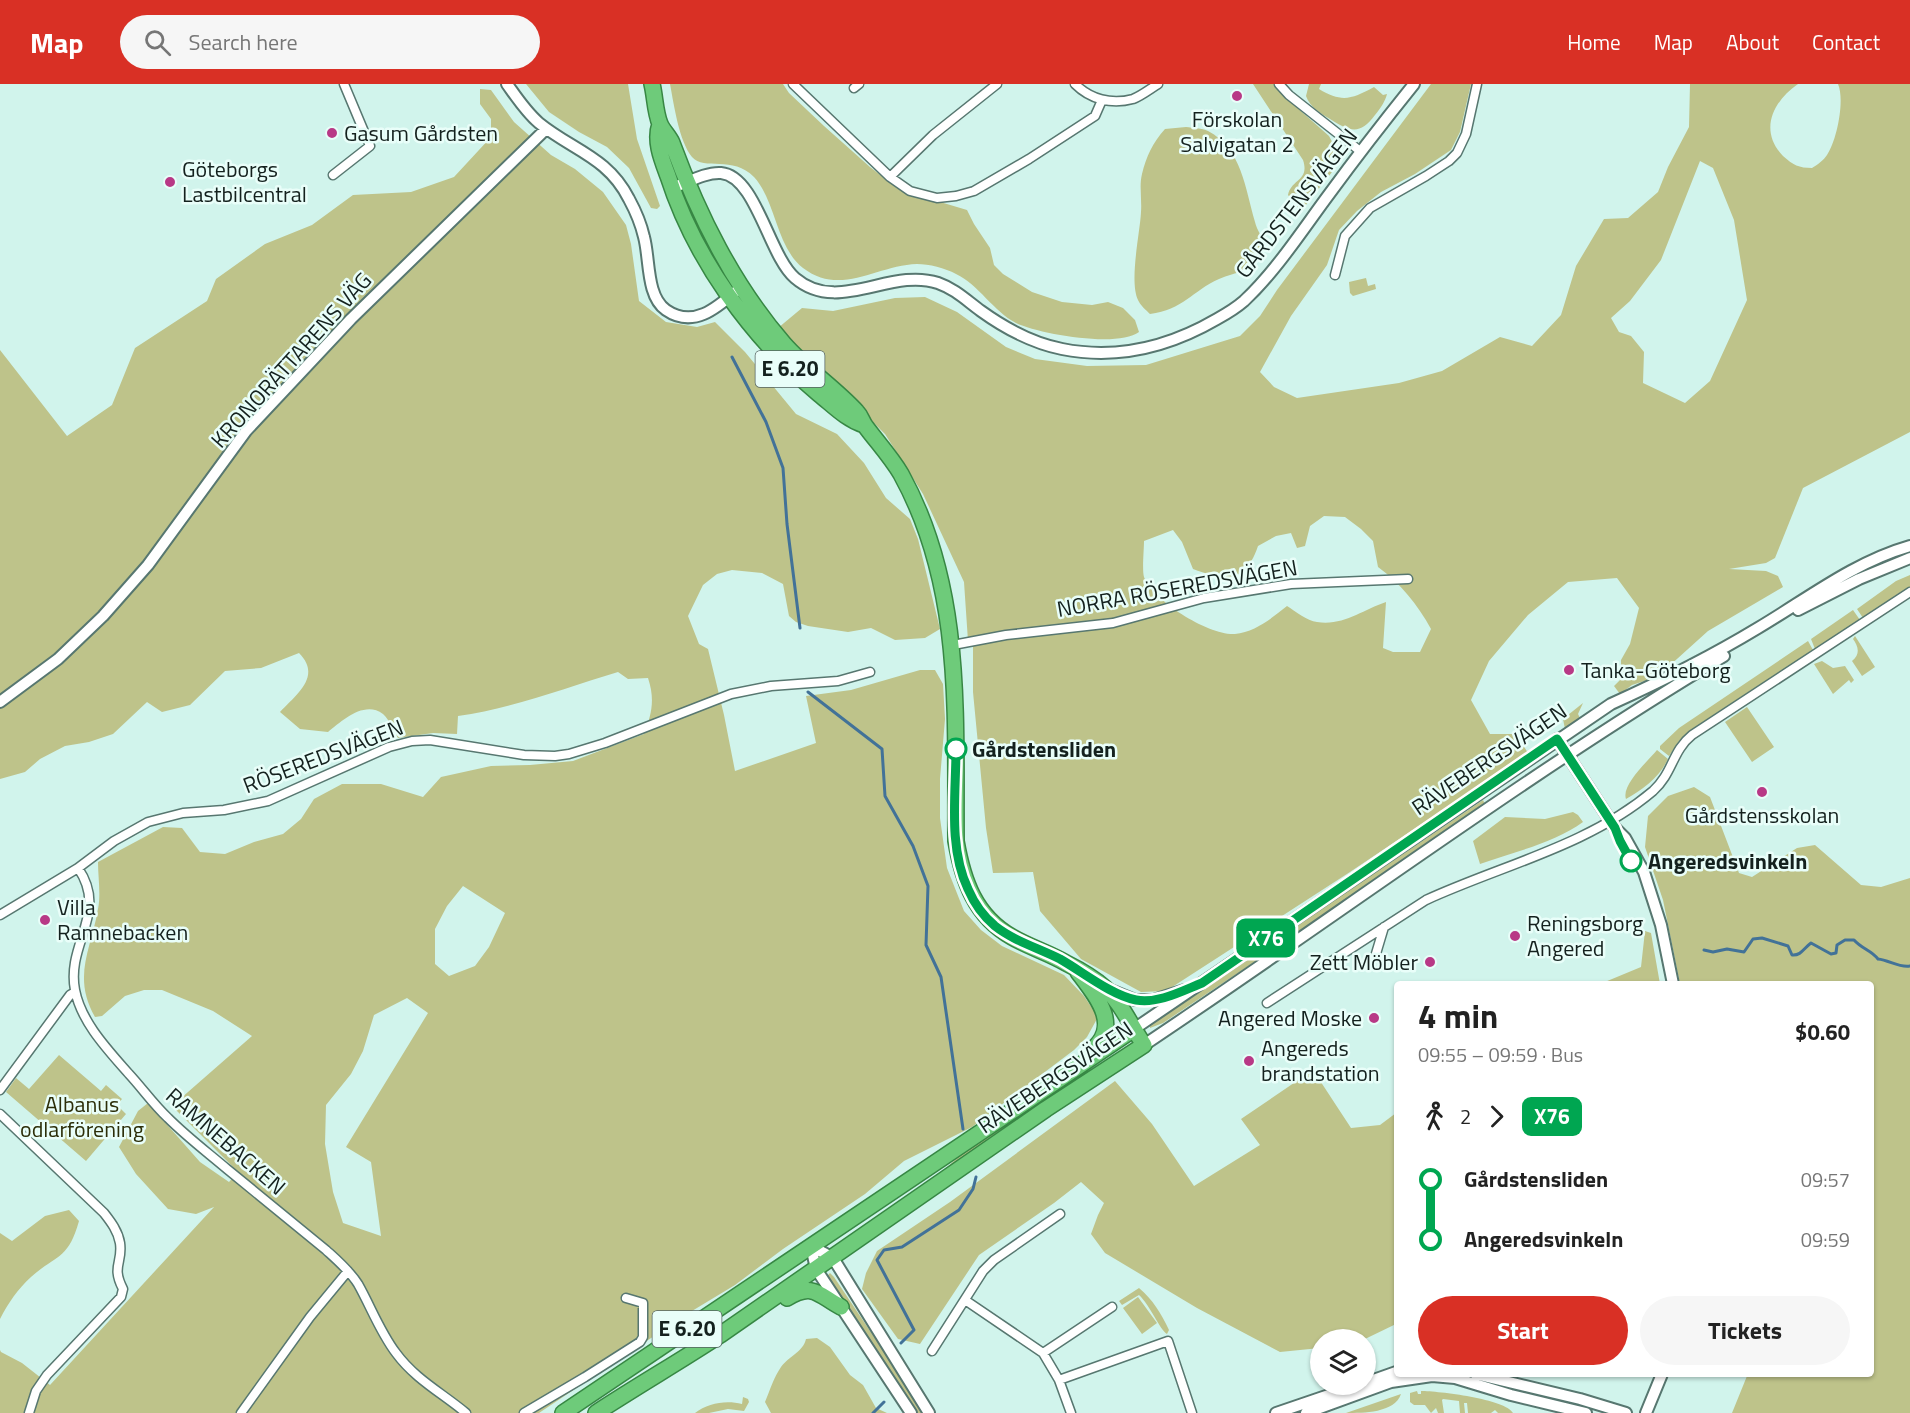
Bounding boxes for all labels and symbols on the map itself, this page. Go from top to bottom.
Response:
marker: Förskolan Salvigatan 2 [1230,89,1244,103]
place label: Förskolan Salvigatan 2 [1180,102,1294,161]
place label: Gasum Gårdsten [344,116,498,150]
street label: GÅRDSTENSVÄGEN [1226,121,1366,285]
marker: Gasum Gårdsten [325,126,339,140]
place label: Göteborgs Lastbilcentral [182,152,307,211]
marker: Göteborgs Lastbilcentral [163,175,177,189]
street label: KRONORÄTTARENS VÄG [203,264,379,456]
road number: E 6.20 [756,351,824,387]
street label: NORRA RÖSEREDSVÄGEN [1054,550,1300,626]
place label: Tanka-Göteborg [1581,653,1730,687]
marker: Tanka-Göteborg [1562,663,1576,677]
street label: RÄVEBERGSVÄGEN [1404,694,1574,824]
street label: RÖSEREDSVÄGEN [238,710,408,802]
place label: Gårdstensliden [972,732,1116,766]
marker: Gårdstensliden [945,738,967,760]
marker: Gårdstensskolan [1755,785,1769,799]
place label: Gårdstensskolan [1685,798,1839,832]
place label: Angeredsvinkeln [1648,844,1807,878]
marker: Angeredsvinkeln [1620,850,1642,872]
place label: Villa Ramnebacken [57,890,188,949]
place label: Reningsborg Angered [1527,906,1643,965]
marker: Villa Ramnebacken [38,913,52,927]
line badge: X76 [1232,918,1300,958]
marker: Reningsborg Angered [1508,929,1522,943]
place label: Zett Möbler [1310,945,1418,979]
marker: Zett Möbler [1423,955,1437,969]
place label: Angered Moske [1218,1001,1362,1035]
marker: Angered Moske [1367,1011,1381,1025]
street label: RÄVEBERGSVÄGEN [970,1012,1140,1142]
place label: Angereds brandstation [1261,1031,1380,1090]
marker: Angereds brandstation [1242,1054,1256,1068]
street label: RAMNEBACKEN [158,1079,294,1203]
park label: Albanus odlarförening [20,1087,144,1146]
road number: E 6.20 [652,1311,722,1347]

